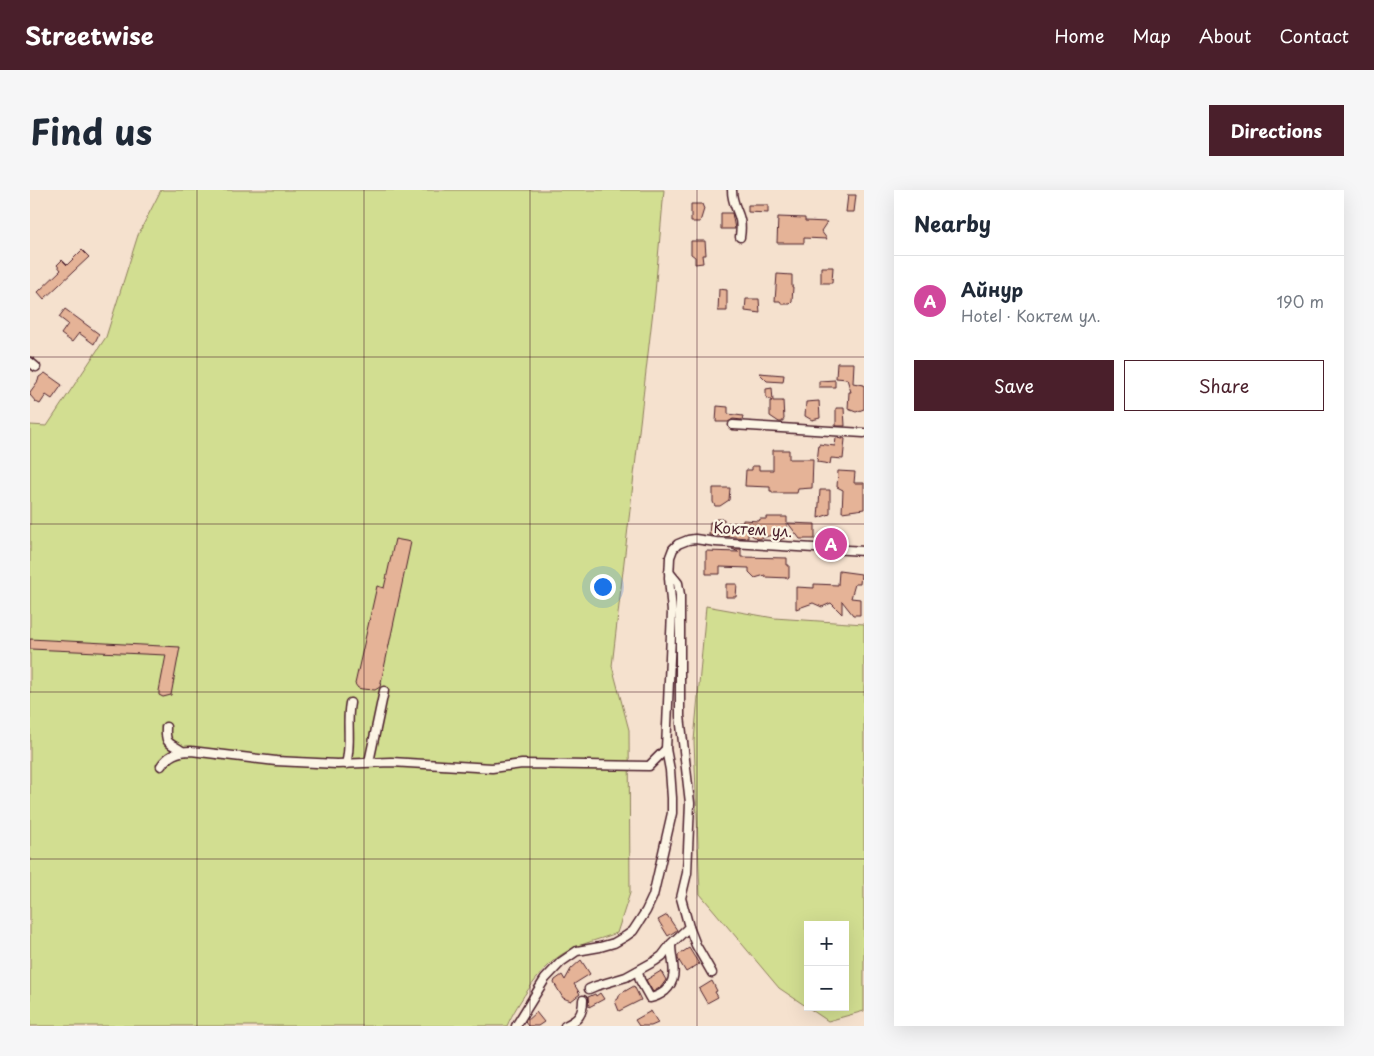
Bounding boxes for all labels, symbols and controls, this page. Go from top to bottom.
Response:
text: Streetwise [25,17,154,53]
text: Home [1054,22,1104,49]
text: Map [1132,22,1171,49]
text: About [1199,22,1251,49]
text: Contact [1279,22,1349,49]
text: Find us [30,104,152,157]
button: Directions [1209,105,1344,156]
text: Nearby [914,207,991,239]
text: Айнур [961,275,1023,303]
text: A [924,289,936,313]
text: 190 m [1276,289,1324,313]
text: Hotel · Коктем ул. [961,303,1101,327]
button: Save [914,360,1114,411]
button: Share [1124,360,1324,411]
street label: Коктем ул. [713,515,793,542]
pin: A [815,525,847,563]
your location [590,574,616,600]
map controls [804,921,849,1011]
button: + [804,921,849,966]
button: − [804,966,849,1011]

